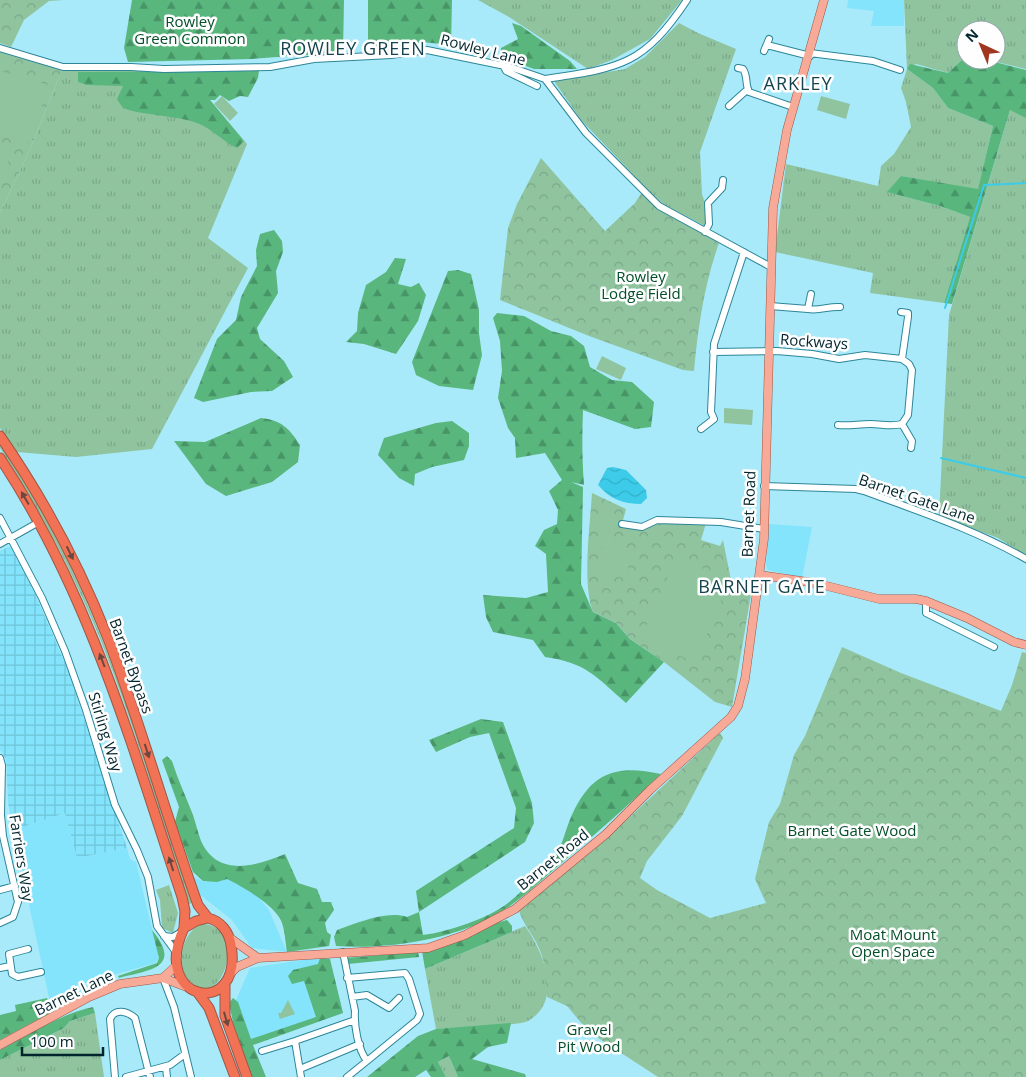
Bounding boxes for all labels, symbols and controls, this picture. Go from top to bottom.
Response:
park label: Rowley Green Common [134,11,246,48]
north arrow [956,20,1006,70]
text: N [961,24,982,46]
street label: Rowley Lane [438,29,528,69]
district label: ROWLEY GREEN [280,36,426,60]
district label: ARKLEY [764,71,832,95]
park label: Rowley Lodge Field [601,266,681,303]
street label: Rockways [779,329,849,353]
street label: Barnet Gate Lane [857,469,978,527]
street label: Barnet Road [736,470,760,558]
one-way arrow [20,491,29,504]
one-way arrow [66,546,74,560]
district label: BARNET GATE [698,574,826,598]
street label: Barnet Bypass [105,615,158,716]
one-way arrow [98,652,106,667]
street label: Stirling Way [84,690,128,774]
one-way arrow [144,744,151,759]
street label: Farriers Way [5,813,39,903]
park label: Barnet Gate Wood [787,820,917,840]
street label: Barnet Road [512,824,592,894]
one-way arrow [167,857,174,872]
park label: Moat Mount Open Space [850,924,936,961]
street label: Barnet Lane [31,965,116,1020]
one-way arrow [223,1012,231,1027]
park label: Gravel Pit Wood [557,1019,621,1056]
scale bar [22,1024,104,1056]
text: 100 m [30,1031,74,1051]

